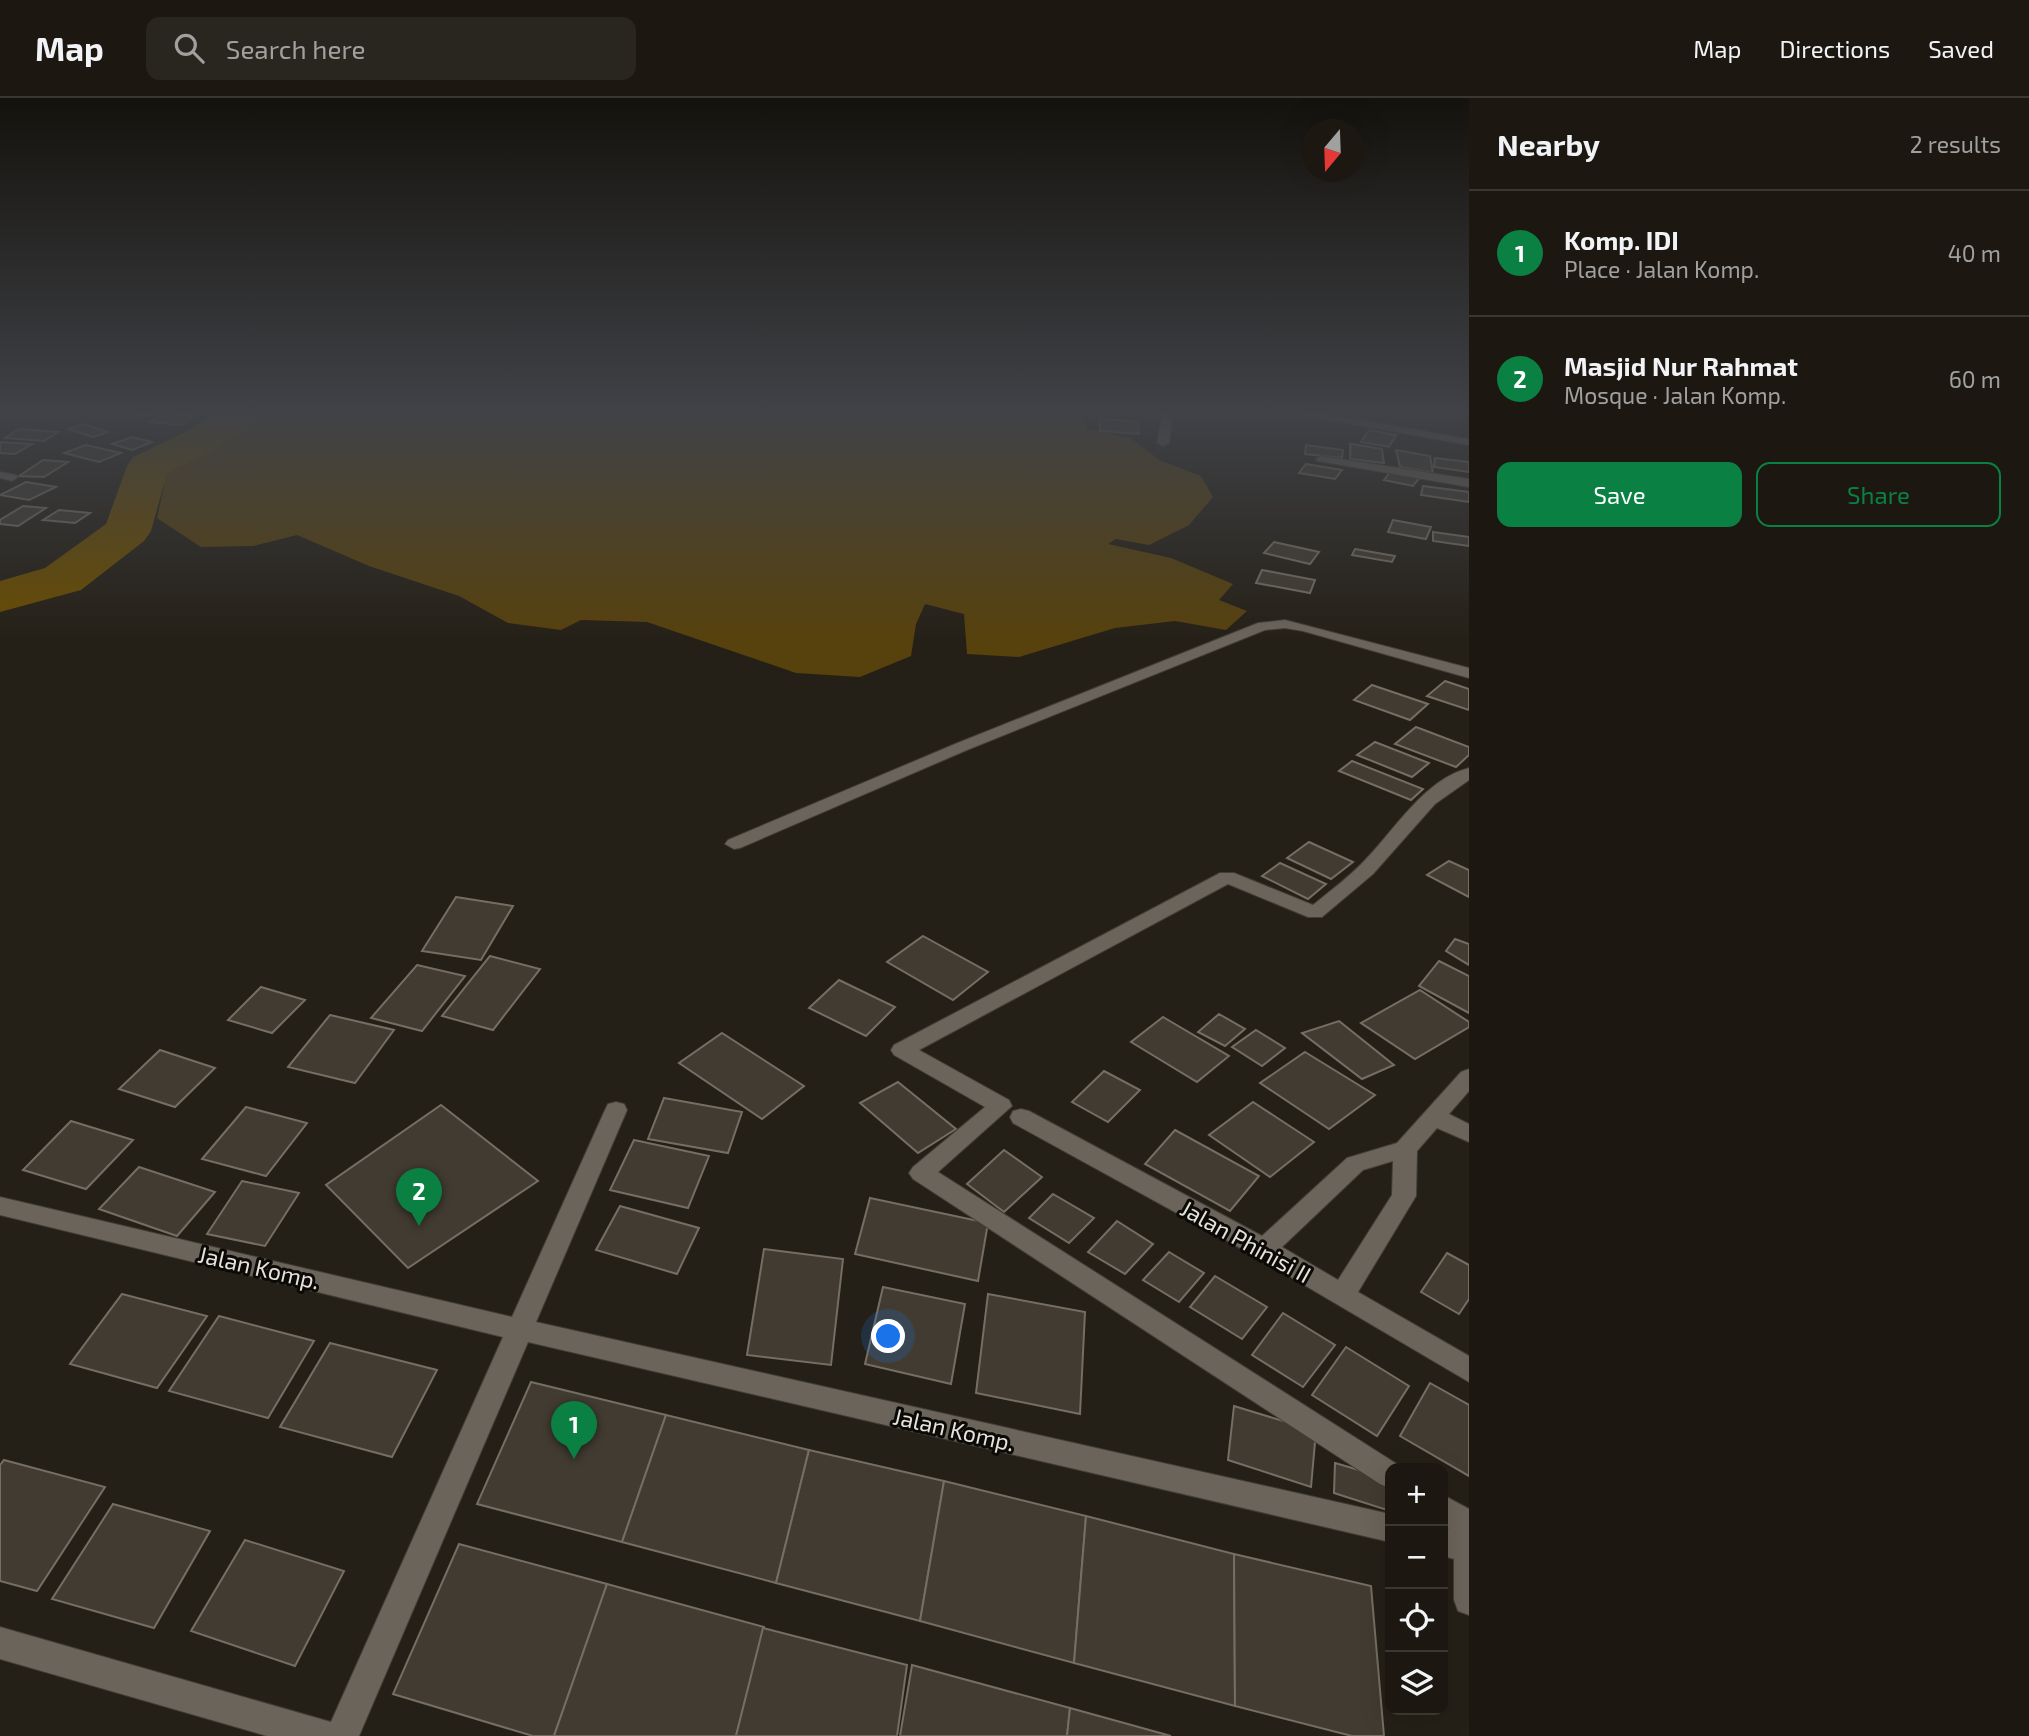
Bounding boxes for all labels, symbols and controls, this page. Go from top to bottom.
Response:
search box [146,17,636,80]
text: Map [35,28,104,68]
icon: search [170,29,208,67]
text: Search here [226,33,365,64]
text: Map [1693,34,1741,63]
text: Directions [1779,34,1890,63]
text: Saved [1928,34,1994,63]
north arrow [1301,119,1364,182]
text: Nearby [1497,126,1600,162]
text: 2 results [1910,130,2001,158]
text: Komp. IDI [1564,224,1679,255]
text: 1 [1515,239,1525,267]
text: 40 m [1948,239,2001,267]
text: Place · Jalan Komp. [1564,255,1759,283]
text: Masjid Nur Rahmat [1564,350,1798,381]
text: 2 [1513,365,1527,393]
text: 60 m [1949,365,2001,393]
text: Mosque · Jalan Komp. [1564,381,1786,409]
button: Save [1497,462,1742,527]
button: Share [1756,462,2001,527]
pin: 2 [396,1168,442,1226]
street label: Jalan Phinisi II [1176,1194,1316,1288]
street label: Jalan Komp. [196,1239,322,1295]
your location [871,1319,905,1353]
pin: 1 [551,1401,597,1459]
street label: Jalan Komp. [891,1401,1017,1457]
map controls [1385,1463,1448,1715]
button: + [1385,1463,1448,1526]
button: − [1385,1526,1448,1589]
button: locate [1385,1589,1448,1652]
button: layers [1385,1652,1448,1715]

